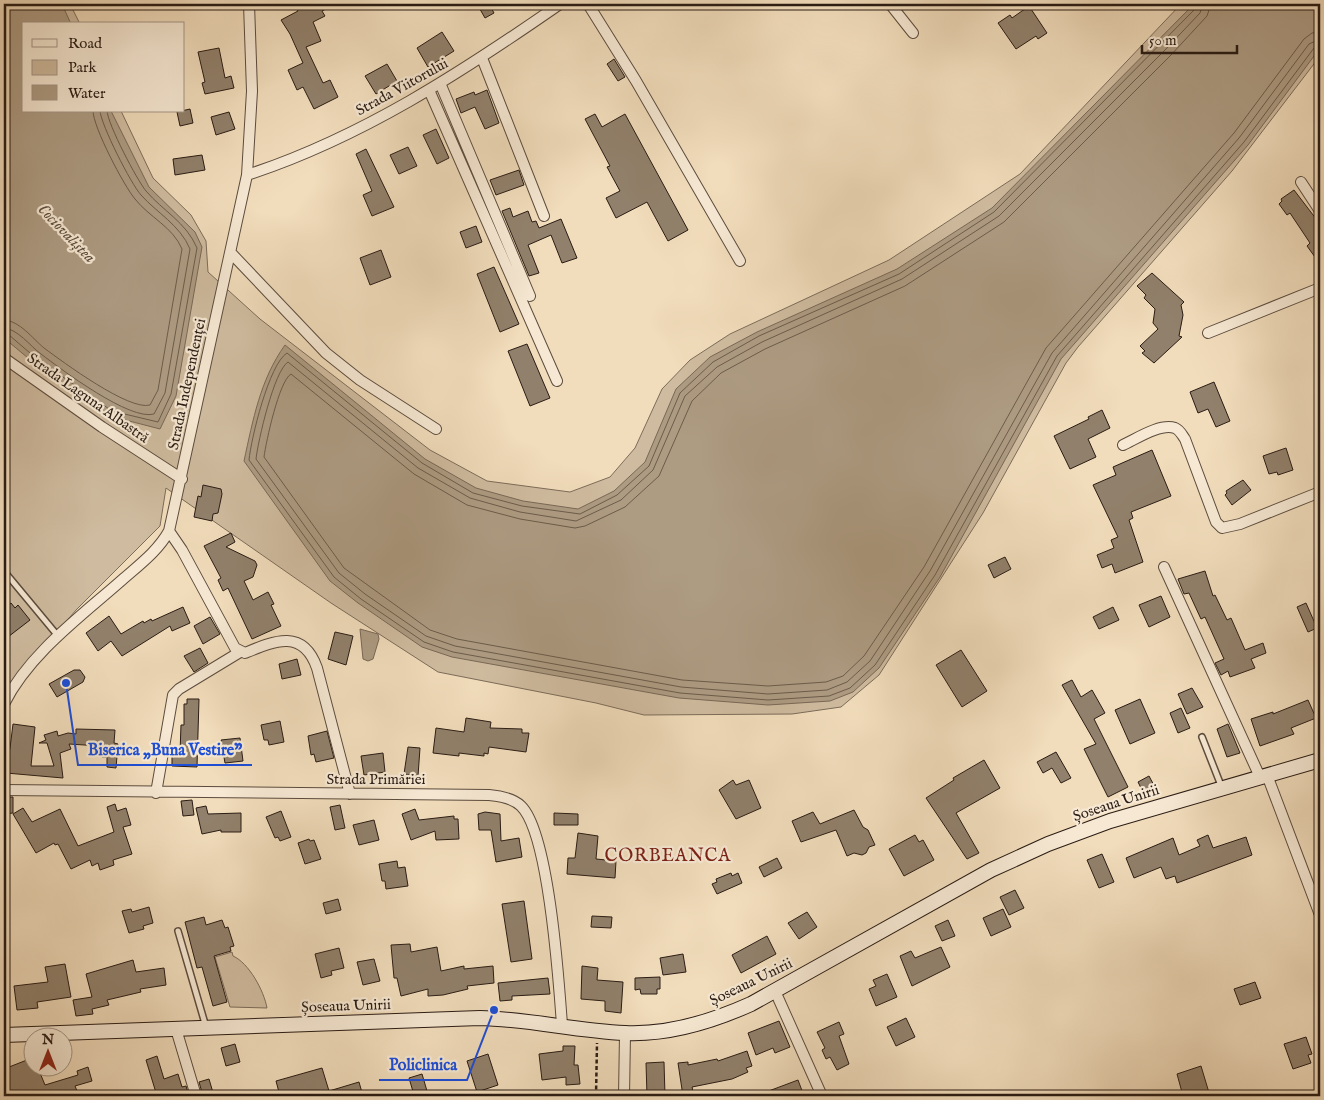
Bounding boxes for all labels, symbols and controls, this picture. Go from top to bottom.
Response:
legend [22,22,185,112]
scale bar [1142,22,1236,54]
text: 50 m [1149,31,1177,50]
text: Road [68,34,103,53]
street label: Strada Viitorului [353,54,451,120]
text: Park [68,58,98,77]
text: Water [68,84,106,103]
water label: Cociovaliștea [33,200,99,268]
street label: Strada Independenței [164,317,210,451]
street label: Strada Laguna Albastră [23,349,153,448]
callout: Biserica „Buna Vestire” [78,734,252,765]
text: Biserica „Buna Vestire” [88,741,242,761]
street label: Strada Primăriei [326,770,426,789]
street label: Șoseaua Unirii [1070,780,1162,826]
district label: CORBEANCA [604,845,732,868]
street label: Șoseaua Unirii [706,954,796,1010]
street label: Șoseaua Unirii [301,995,391,1017]
north arrow [22,1028,72,1078]
text: N [41,1031,54,1049]
callout: Policlinica [379,1049,467,1080]
text: Policlinica [389,1056,458,1076]

